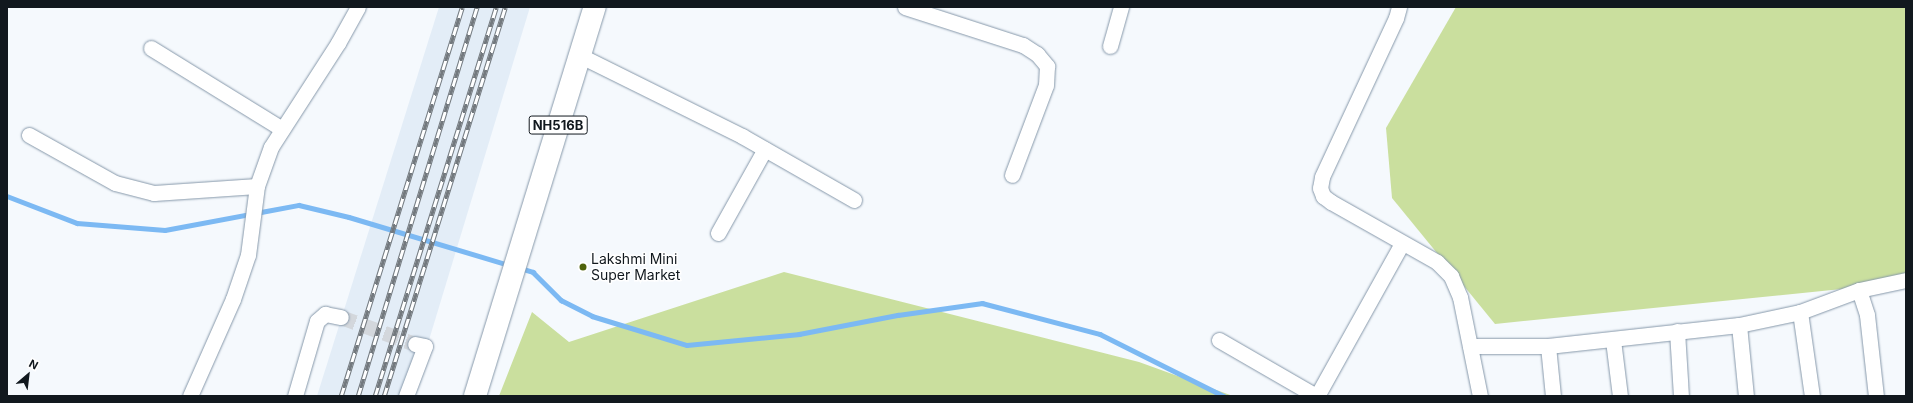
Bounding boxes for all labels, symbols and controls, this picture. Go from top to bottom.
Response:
road number: NH516B [528,114,588,136]
place label: Lakshmi Mini Super Market [591,251,680,284]
marker: Lakshmi Mini Super Market [578,262,588,272]
north arrow [8,355,48,395]
text: N [27,356,41,373]

